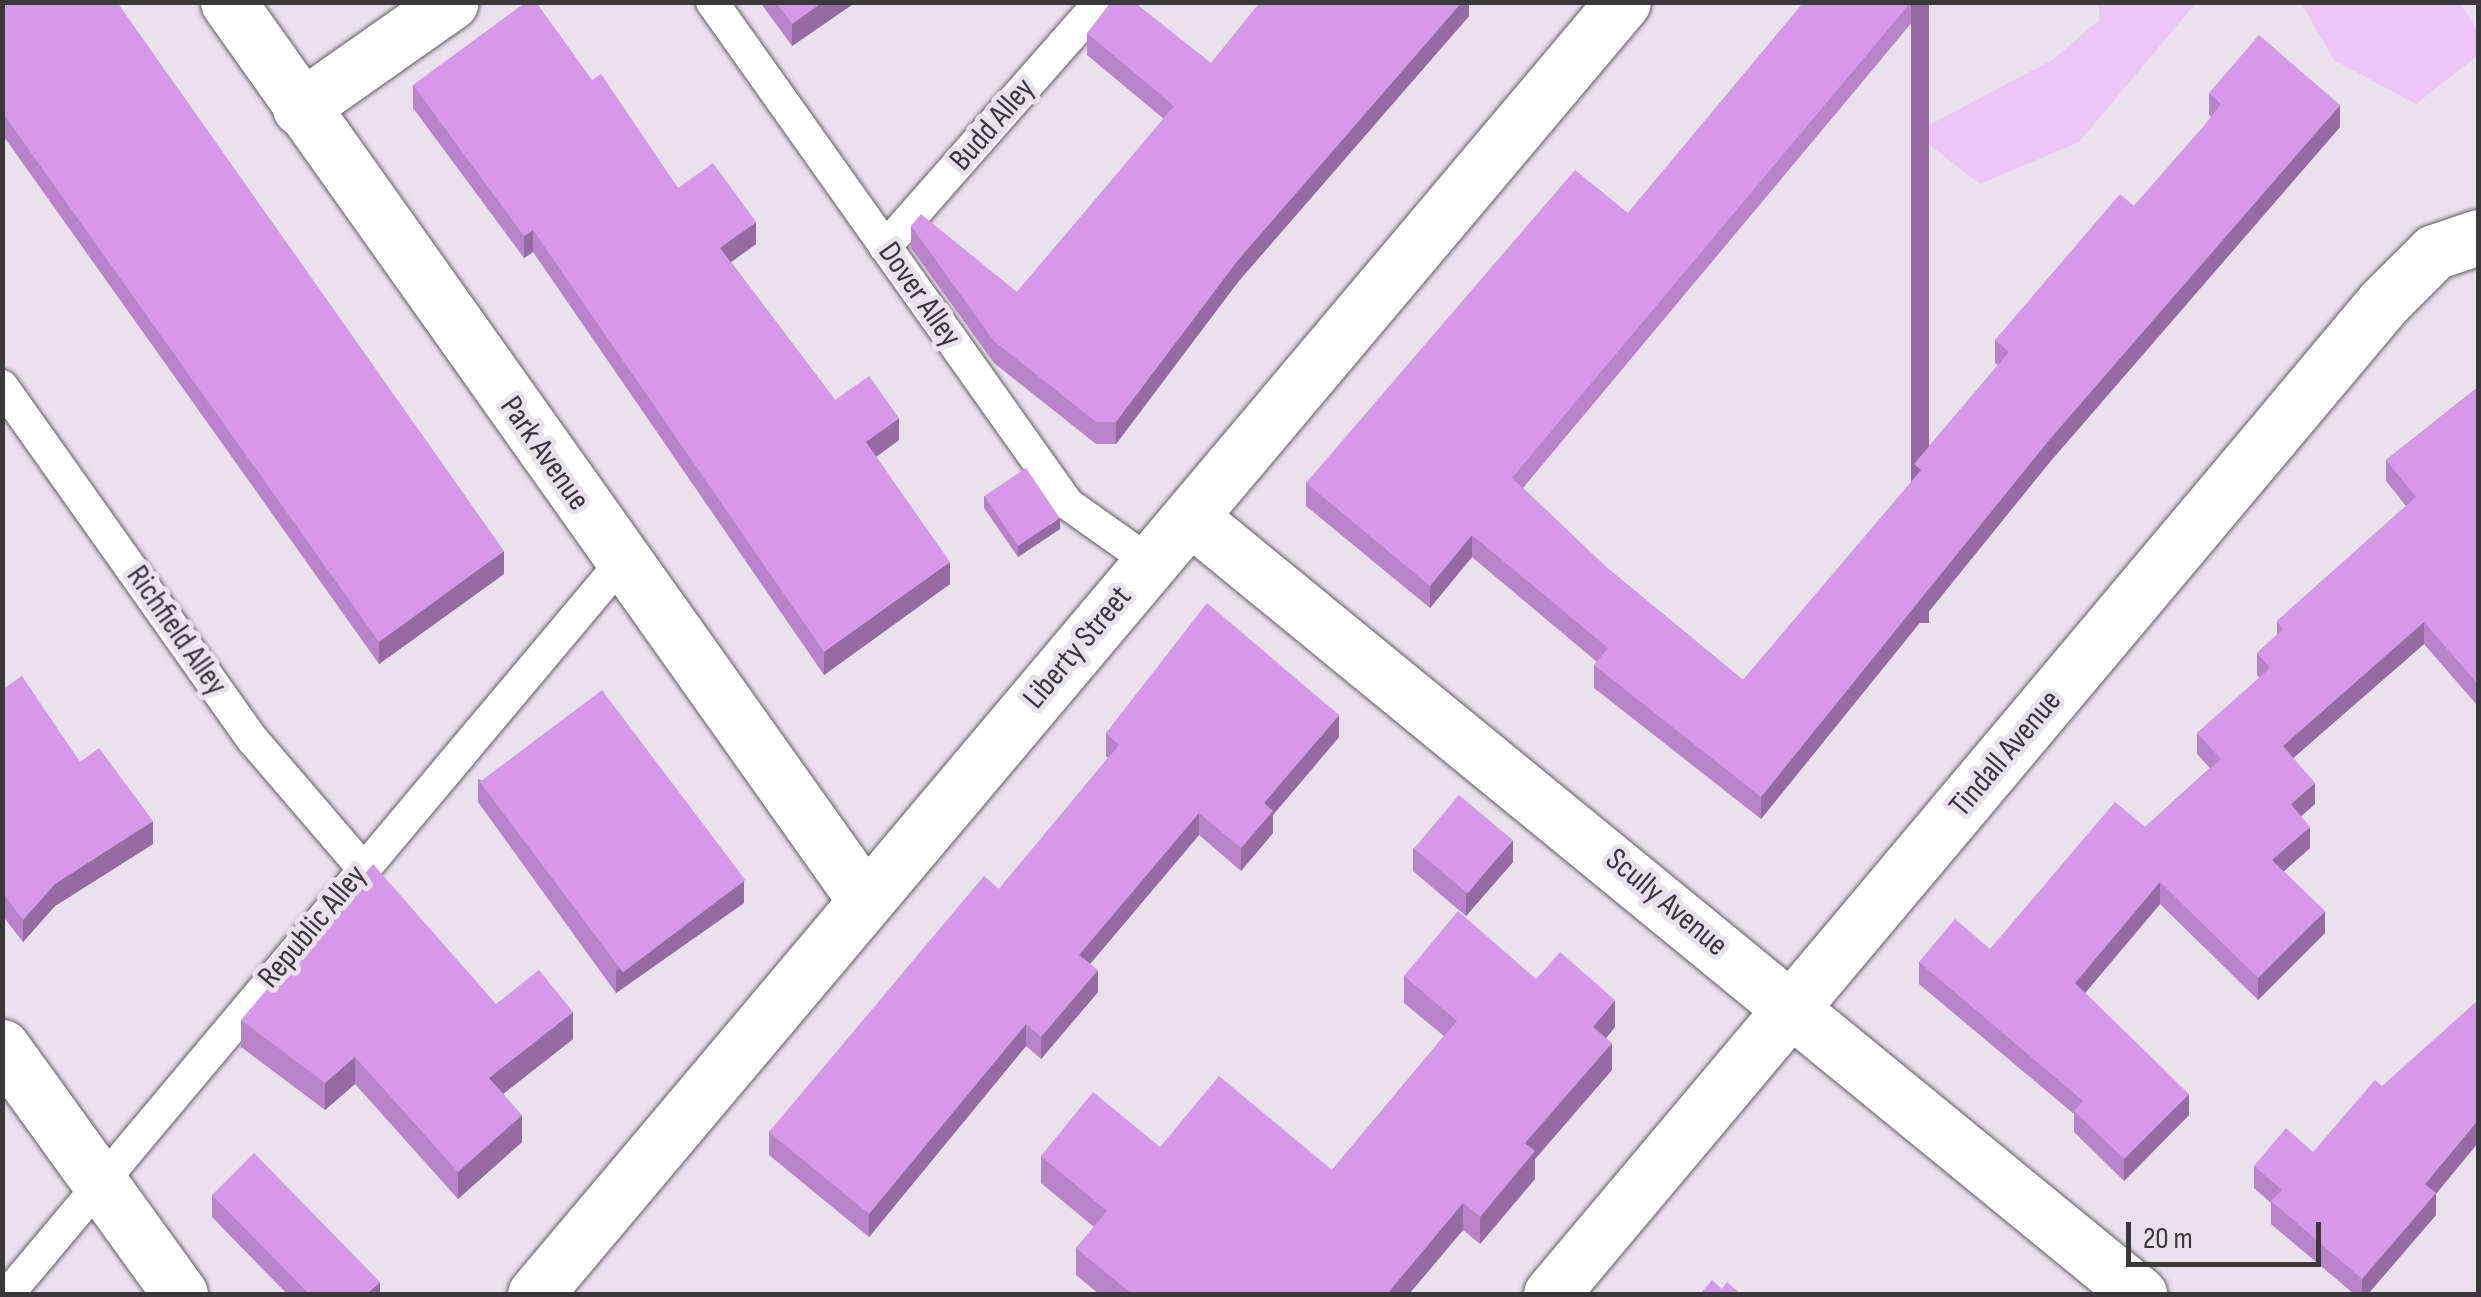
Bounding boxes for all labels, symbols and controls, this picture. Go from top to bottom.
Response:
street label: Budd Alley [942,71,1044,179]
street label: Dover Alley [869,235,969,355]
street label: Park Avenue [491,390,597,518]
street label: Richfield Alley [117,559,235,703]
street label: Liberty Street [1016,579,1140,717]
street label: Tindall Avenue [1942,683,2070,825]
street label: Scully Avenue [1597,841,1735,965]
street label: Republic Alley [251,858,375,996]
scale bar [2131,1202,2326,1264]
text: 20 m [2143,1221,2193,1257]

